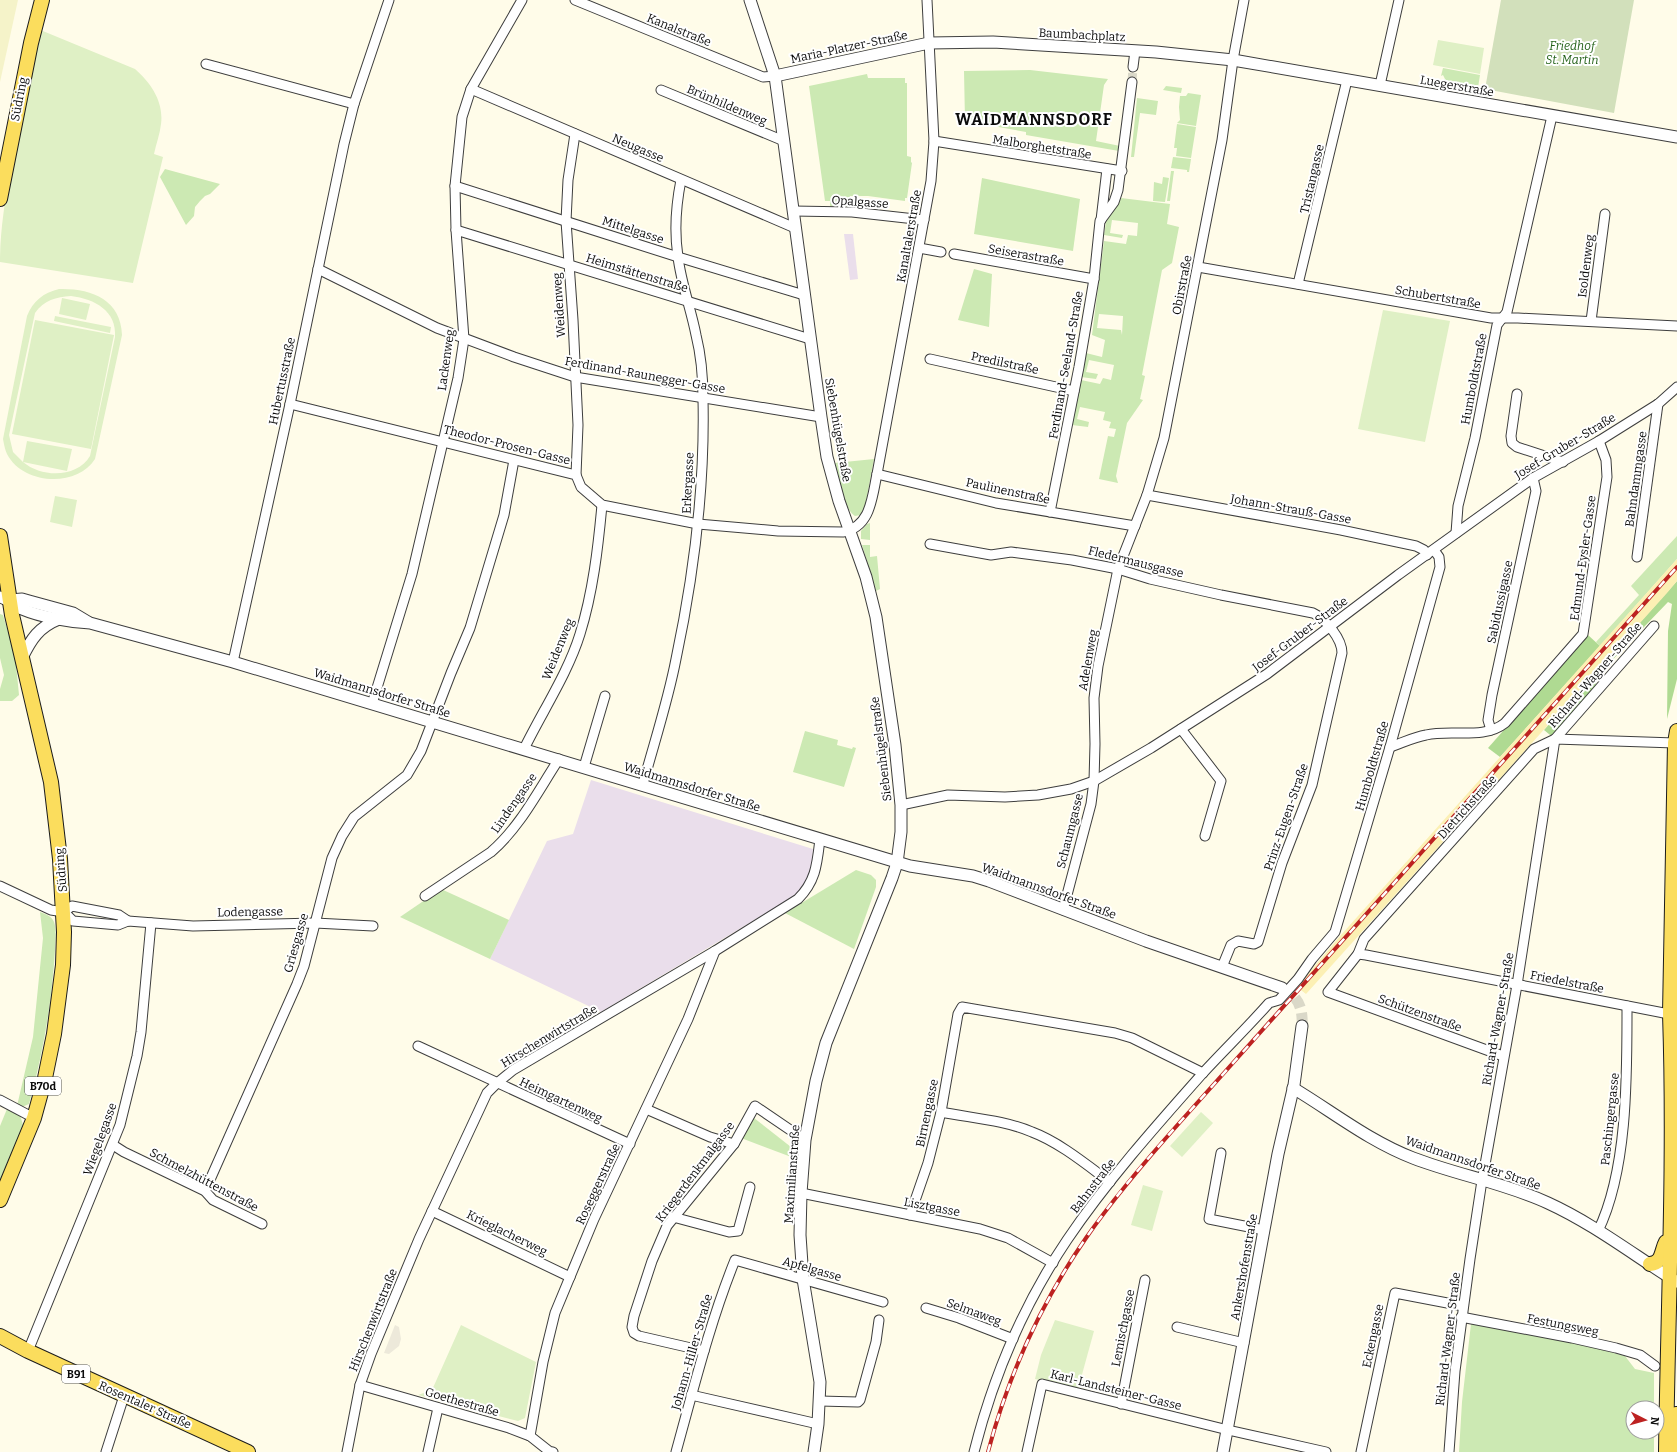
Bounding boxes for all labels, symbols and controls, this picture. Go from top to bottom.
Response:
street label: Kanalstraße [645,11,713,49]
street label: Baumbachplatz [1038,26,1126,44]
street label: Maria-Platzer-Straße [789,28,909,66]
park label: Friedhof St. Martin [1546,39,1599,67]
street label: Luegerstraße [1419,73,1495,99]
street label: Südring [8,76,30,122]
street label: Brünhildenweg [685,82,770,128]
district label: WAIDMANNSDORF [955,110,1113,129]
street label: Neugasse [610,131,666,165]
street label: Malborghetstraße [991,132,1093,162]
street label: Tristangasse [1297,143,1327,215]
street label: Kanaltalerstraße [894,189,924,283]
street label: Opalgasse [831,193,889,211]
street label: Mittelgasse [600,213,666,247]
street label: Isoldenweg [1575,233,1597,298]
street label: Seiserastraße [987,241,1065,269]
street label: Heimstättenstraße [584,251,690,295]
street label: Obirstraße [1169,254,1195,316]
street label: Weidenweg [550,272,568,338]
street label: Schubertstraße [1394,283,1482,311]
street label: Ferdinand-Seeland-Straße [1046,290,1086,440]
street label: Lackenweg [435,328,457,392]
street label: Humboldtstraße [1458,332,1490,426]
street label: Hubertusstraße [266,336,298,426]
street label: Predilstraße [970,349,1040,377]
street label: Ferdinand-Raunegger-Gasse [564,354,726,396]
street label: Siebenhügelstraße [822,377,854,483]
street label: Josef-Gruber-Straße [1511,410,1618,482]
street label: Theodor-Prosen-Gasse [442,422,572,468]
street label: Bahndammgasse [1622,430,1650,528]
street label: Erkergasse [679,452,697,514]
street label: Paulinenstraße [965,475,1051,507]
street label: Johann-Strauß-Gasse [1229,491,1352,527]
street label: Edmund-Eysler-Gasse [1567,494,1599,622]
street label: Fledermausgasse [1087,543,1185,581]
street label: Sabidussigasse [1484,559,1516,645]
street label: Josef-Gruber-Straße [1249,594,1350,675]
street label: Weidenweg [539,616,577,682]
street label: Richard-Wagner-Straße [1546,620,1644,730]
street label: Adelenweg [1076,628,1100,692]
street label: Waidmannsdorfer Straße [312,666,452,720]
street label: Siebenhügelstraße [868,696,894,802]
street label: Humboldtstraße [1352,719,1392,813]
street label: Waidmannsdorfer Straße [622,760,762,814]
street label: Prinz-Eugen-Straße [1261,761,1311,873]
street label: Lindengasse [488,770,540,836]
street label: Dietrichstraße [1435,772,1499,842]
street label: Schaumgasse [1054,792,1086,870]
street label: Südring [52,847,70,893]
street label: Waidmannsdorfer Straße [980,860,1118,922]
street label: Lodengasse [217,904,283,920]
street label: Griesgasse [281,912,311,974]
street label: Richard-Wagner-Straße [1479,951,1517,1087]
street label: Friedelstraße [1529,968,1605,996]
street label: Schützenstraße [1376,991,1464,1035]
street label: Hirschenwirtstraße [498,1002,600,1070]
street label: Paschingergasse [1598,1072,1622,1166]
street label: Heimgartenweg [517,1075,605,1125]
road number: B70d [25,1077,61,1095]
street label: Birnengasse [913,1078,941,1148]
street label: Wiegelegasse [80,1101,120,1177]
street label: Kriegerdenkmalgasse [653,1119,737,1225]
street label: Maximilianstraße [782,1124,802,1224]
street label: Waidmannsdorfer Straße [1404,1133,1542,1193]
street label: Roseggerstraße [573,1141,623,1227]
street label: Schmelzhüttenstraße [147,1145,261,1215]
street label: Bahnstraße [1067,1156,1119,1216]
street label: Lisztgasse [903,1195,961,1219]
street label: Krieglacherweg [464,1207,550,1259]
street label: Ankershofenstraße [1228,1213,1260,1321]
street label: Apfelgasse [781,1254,843,1284]
street label: Hirschenwirtstraße [346,1267,400,1373]
street label: Richard-Wagner-Straße [1433,1271,1463,1407]
street label: Lemischgasse [1109,1288,1137,1368]
street label: Johann-Hiller-Straße [668,1292,715,1413]
street label: Selmaweg [945,1296,1004,1328]
street label: Eckengasse [1359,1303,1387,1369]
street label: Festungsweg [1526,1311,1600,1339]
road number: B91 [62,1365,90,1383]
street label: Karl-Landsteiner-Gasse [1049,1367,1183,1413]
street label: Rosentaler Straße [96,1378,194,1432]
street label: Goethestraße [423,1385,501,1419]
north arrow [1625,1400,1665,1440]
text: N [1647,1416,1661,1426]

